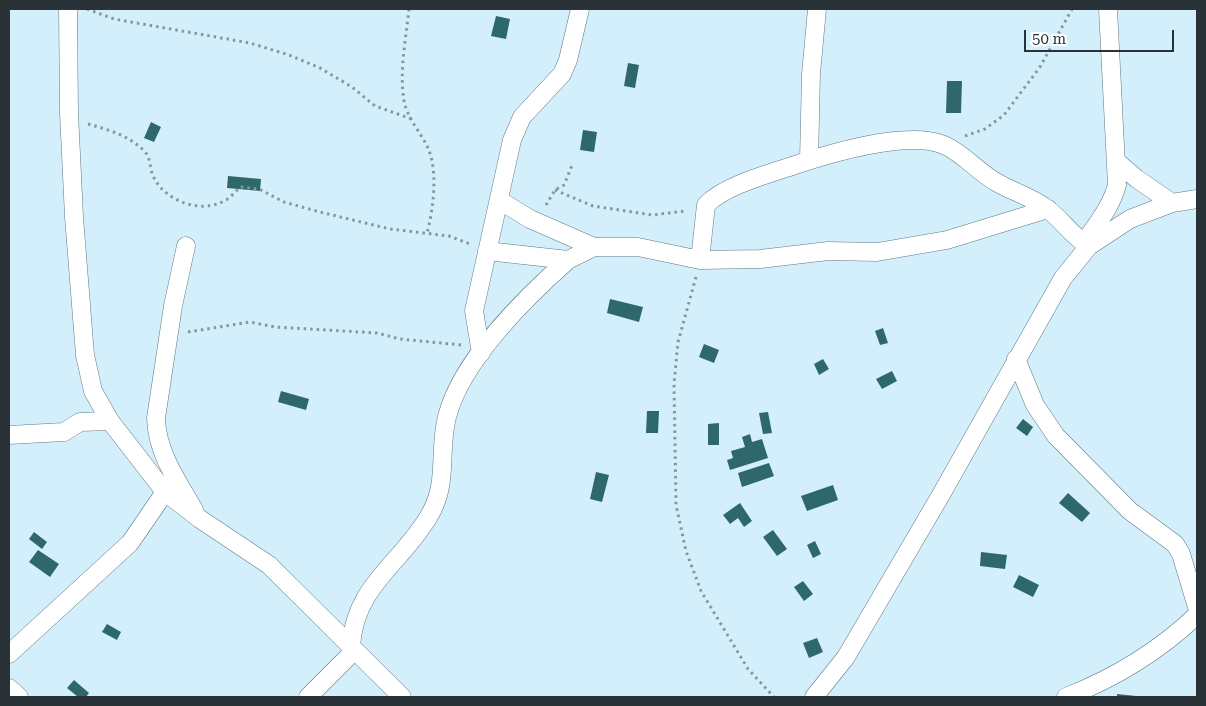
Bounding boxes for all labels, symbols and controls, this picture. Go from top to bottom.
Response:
scale bar [1026,20,1176,52]
text: 50 m [1032,30,1066,48]

